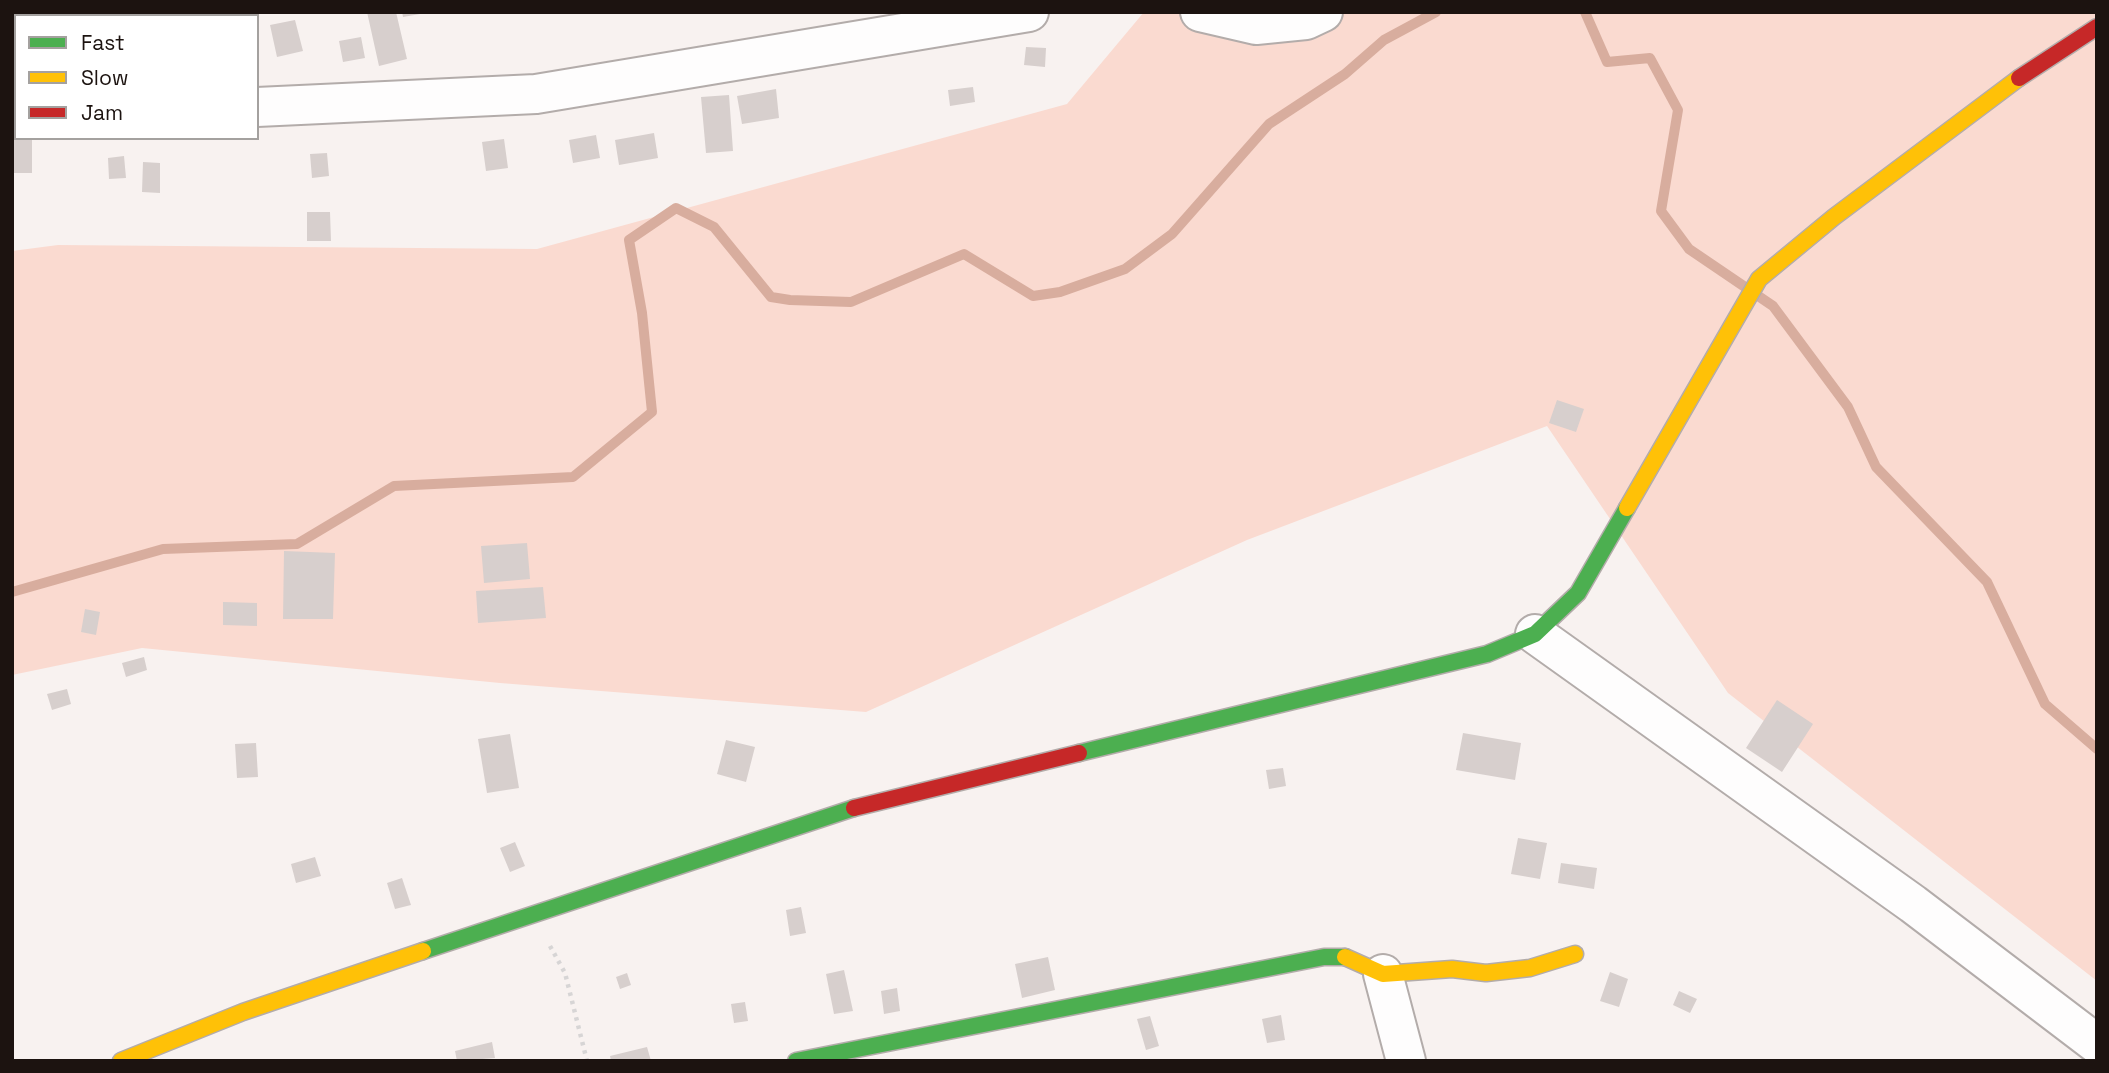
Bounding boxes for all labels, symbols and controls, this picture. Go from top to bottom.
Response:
legend [14,14,259,140]
text: Fast [81,29,125,56]
text: Slow [81,64,129,91]
text: Jam [81,99,123,126]

